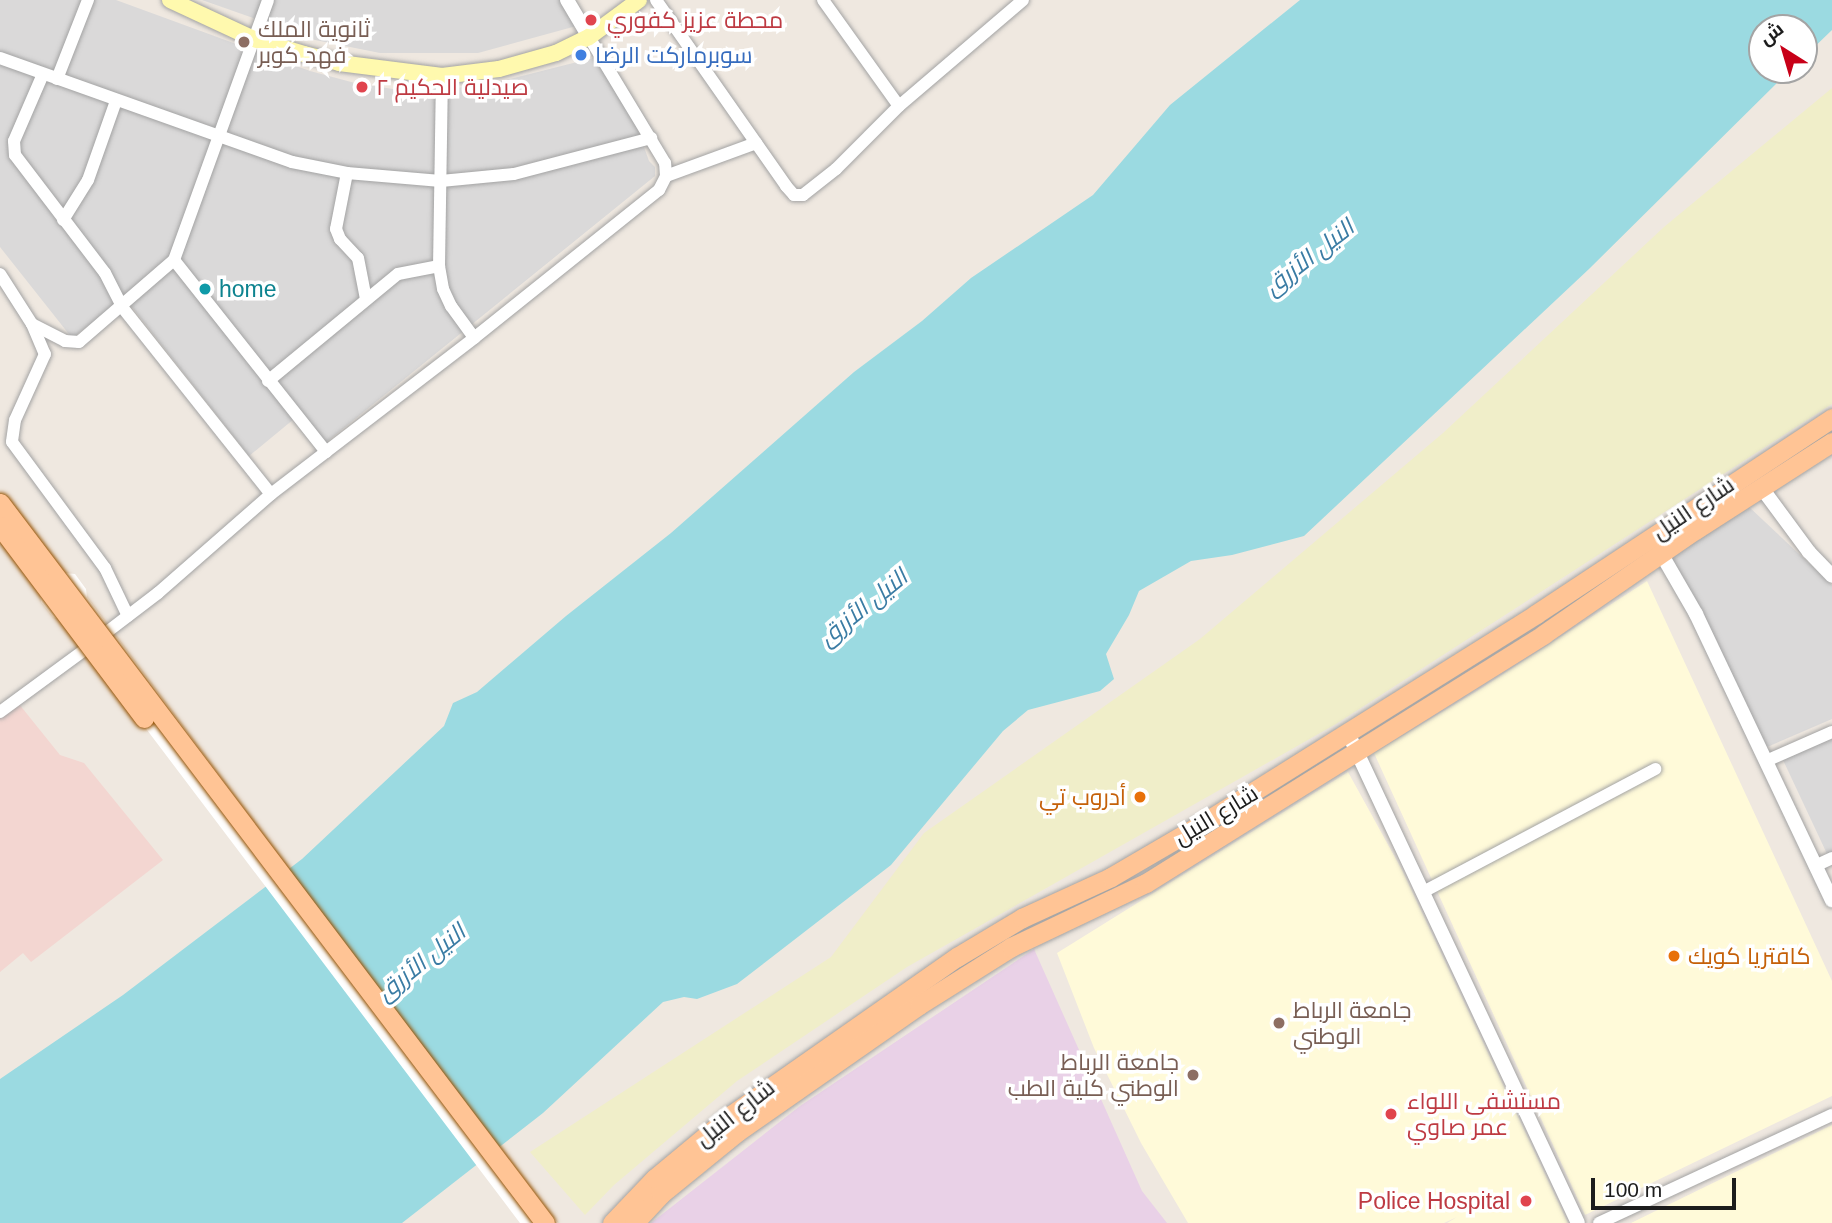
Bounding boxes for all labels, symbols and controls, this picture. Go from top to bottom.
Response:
place label: محطة عزيز كفوري [607,6,783,34]
marker: محطة عزيز كفوري [581,10,601,30]
north arrow [1748,14,1818,84]
place label: ثانوية الملك فهد كوبر [258,15,370,69]
text: ش [1755,18,1787,49]
marker: ثانوية الملك فهد كوبر [236,34,252,50]
place label: سوبرماركت الرضا [595,41,753,69]
marker: سوبرماركت الرضا [573,47,589,63]
place label: صيدلية الحكيم ٢ [376,73,529,101]
marker: صيدلية الحكيم ٢ [354,79,370,95]
water label: النيل الأزرق [1258,213,1360,301]
place label: home [219,275,277,303]
marker: home [197,281,213,297]
street label: شارع النيل [1647,471,1739,545]
water label: النيل الأزرق [813,562,913,652]
street label: شارع النيل [1169,779,1263,851]
place label: أدروب تي [1039,783,1126,811]
marker: أدروب تي [1132,789,1148,805]
water label: النيل الأزرق [371,917,471,1007]
place label: كافتريا كويك [1688,942,1811,970]
marker: كافتريا كويك [1666,948,1682,964]
place label: جامعة الرباط الوطني [1293,996,1412,1050]
marker: جامعة الرباط الوطني [1271,1015,1287,1031]
place label: جامعة الرباط الوطني كلية الطب [1008,1048,1179,1102]
marker: جامعة الرباط الوطني كلية الطب [1185,1067,1201,1083]
street label: شارع النيل [690,1073,780,1153]
place label: مستشفى اللواء عمر صاوي [1407,1087,1561,1141]
marker: مستشفى اللواء عمر صاوي [1381,1104,1401,1124]
scale bar [1594,1164,1739,1208]
text: 100 m [1604,1178,1662,1201]
place label: Police Hospital [1358,1187,1510,1215]
marker: Police Hospital [1516,1191,1536,1211]

